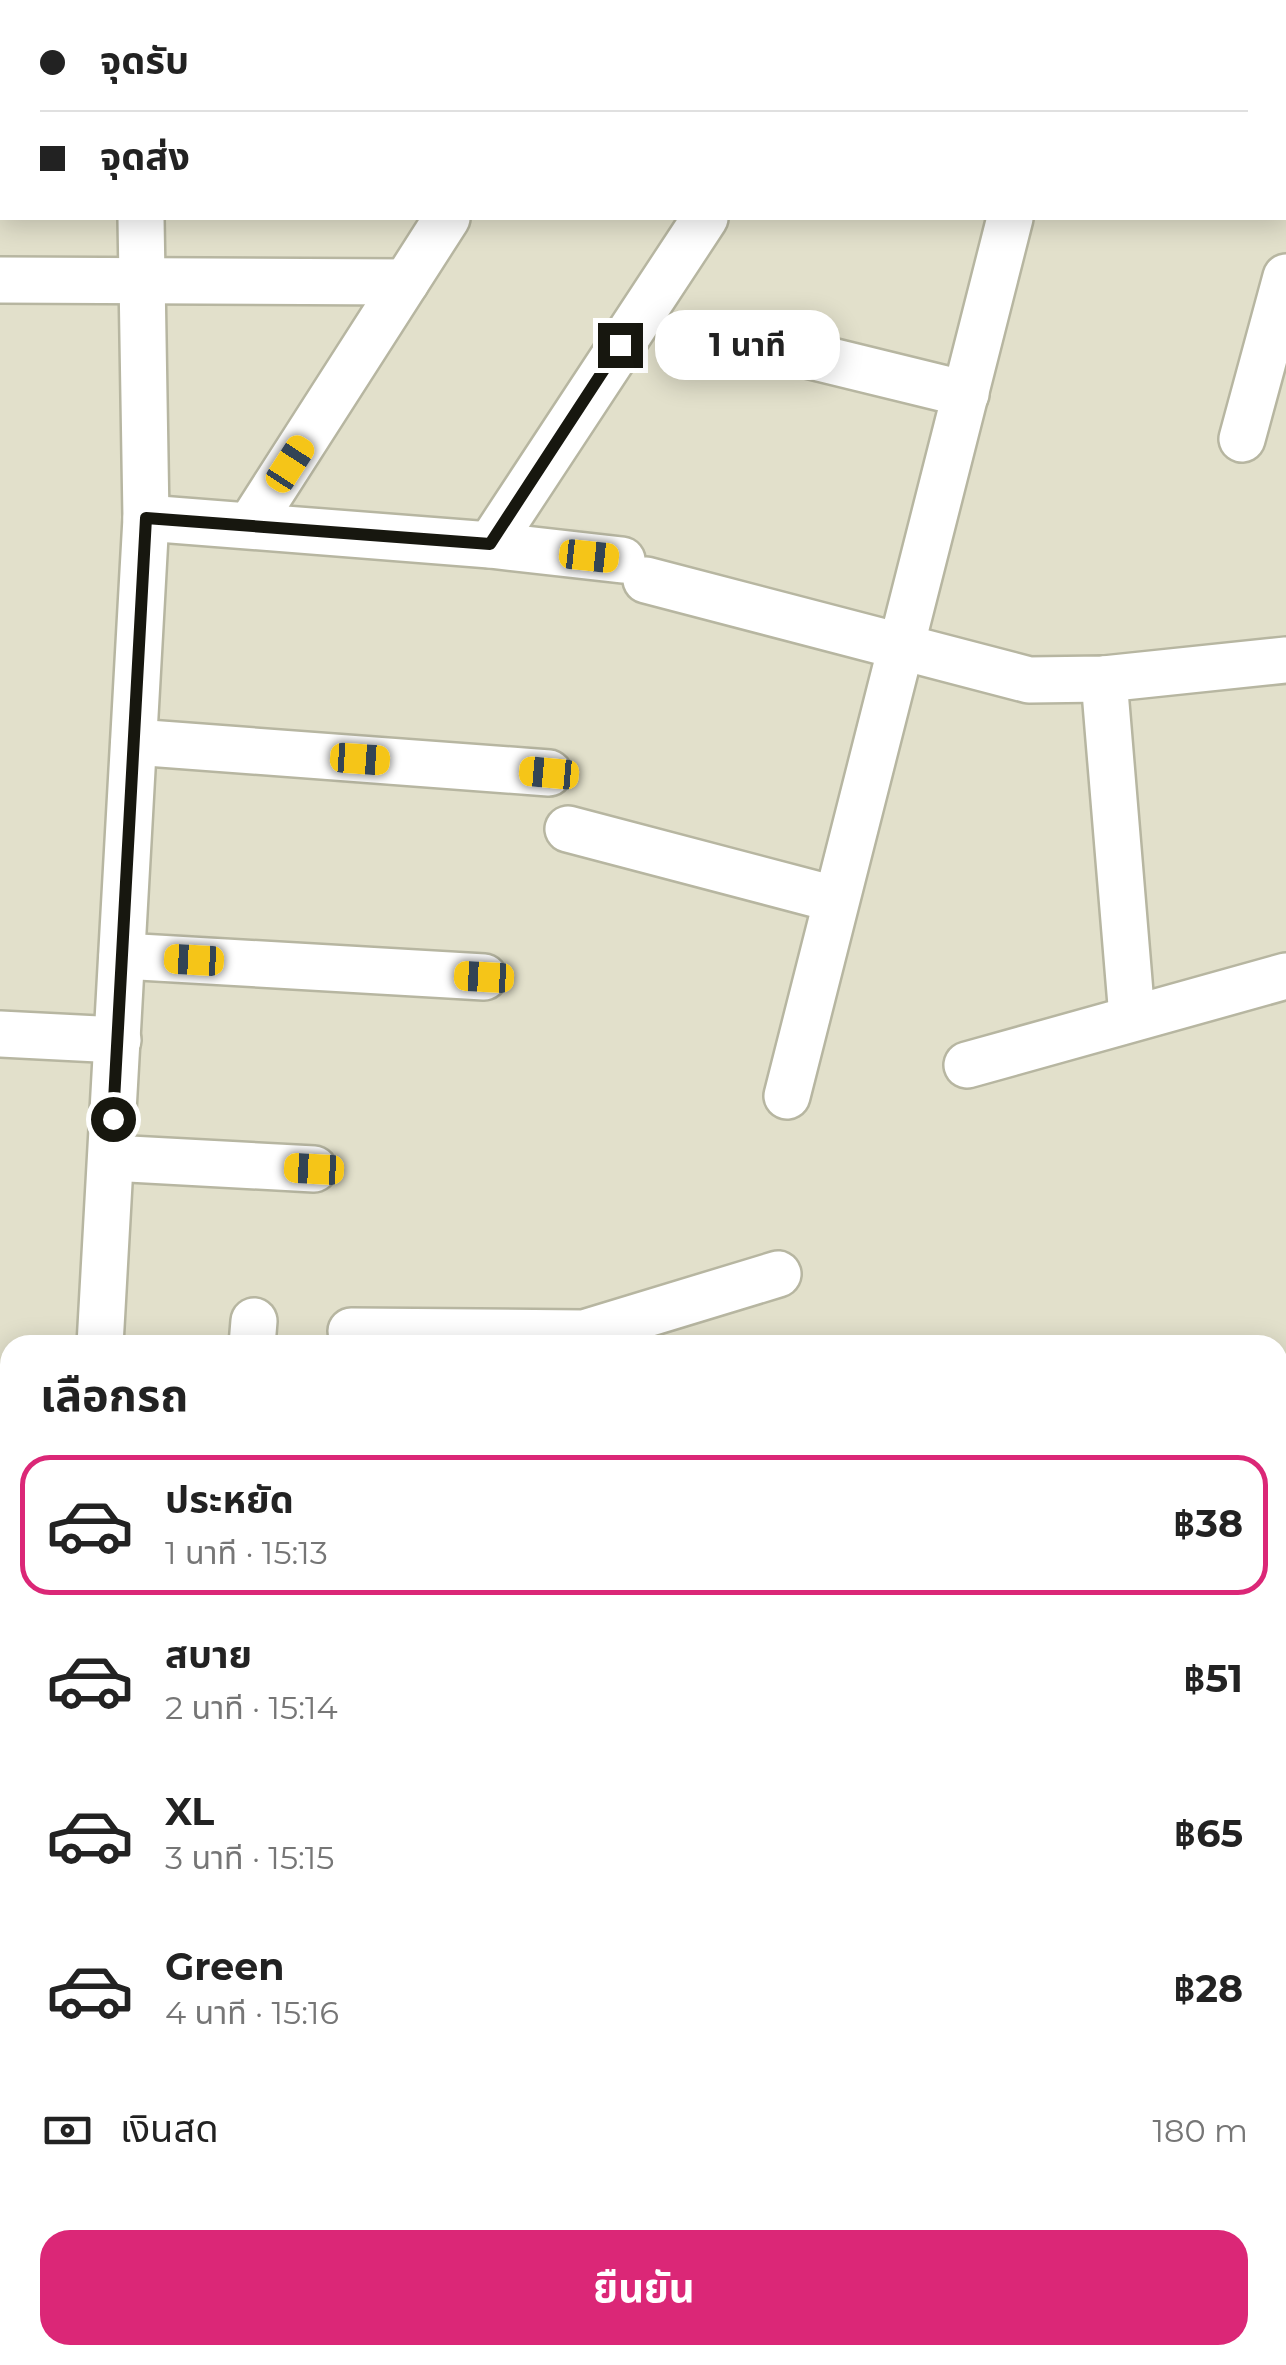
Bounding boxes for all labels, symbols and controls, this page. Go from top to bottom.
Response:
text: จุดรับ [100,37,189,84]
text: จุดส่ง [100,133,190,180]
callout: 1 นาที [655,310,840,380]
route end [598,323,643,368]
text: 1 นาที [709,325,786,364]
car [261,431,319,497]
car [558,538,620,574]
car [329,742,391,776]
car [518,755,580,791]
car [163,943,225,977]
car [453,960,515,994]
route start [91,1097,136,1142]
car [283,1152,345,1186]
text: เลือกรถ [40,1367,188,1422]
text: ประหยัด [165,1476,294,1523]
icon: car [45,1480,135,1570]
text: ฿38 [1173,1500,1243,1547]
text: 1 นาที · 15:13 [165,1533,328,1572]
text: สบาย [165,1631,252,1678]
icon: car [45,1635,135,1725]
text: ฿51 [1183,1655,1243,1702]
text: 2 นาที · 15:14 [165,1688,338,1727]
text: XL [165,1788,214,1835]
icon: car [45,1790,135,1880]
text: ฿65 [1174,1810,1243,1857]
text: 3 นาที · 15:15 [165,1838,334,1877]
text: Green [165,1943,285,1990]
icon: car [45,1945,135,2035]
text: ฿28 [1173,1965,1243,2012]
text: 4 นาที · 15:16 [165,1993,339,2032]
icon: cash [40,2103,95,2158]
text: เงินสด [120,2105,219,2152]
text: 180 m [1153,2111,1248,2150]
button: ยืนยัน [40,2230,1248,2345]

